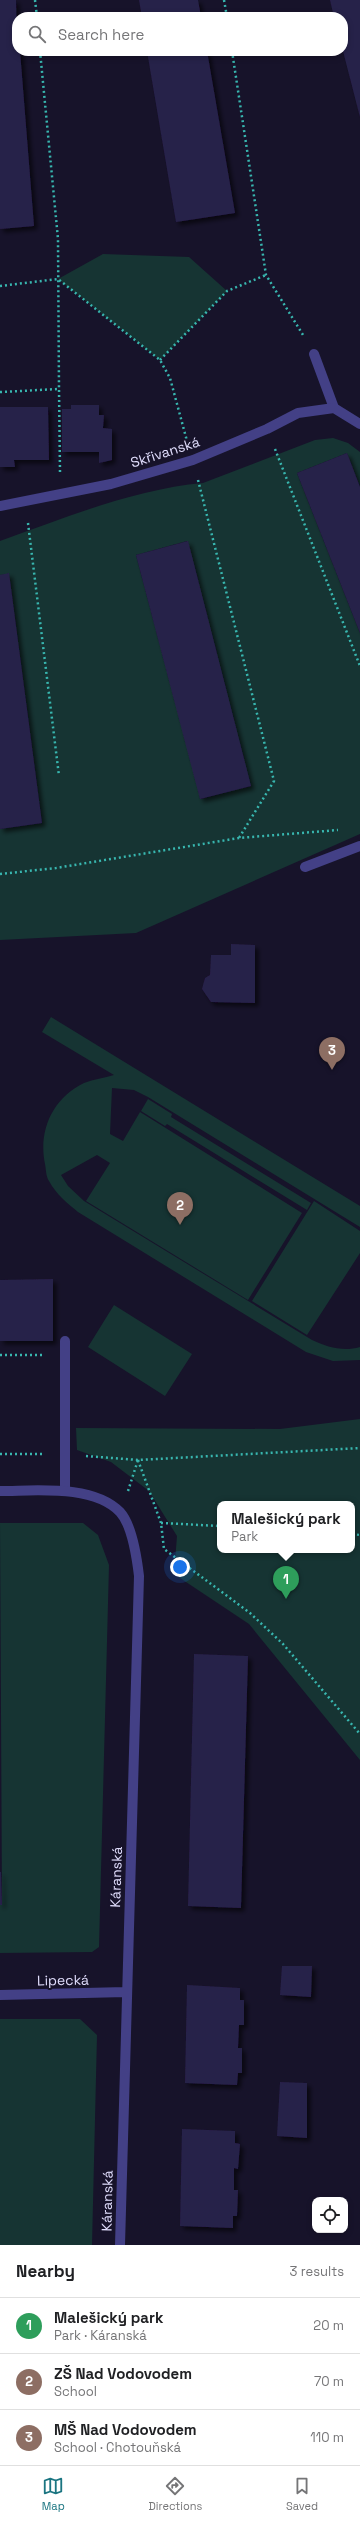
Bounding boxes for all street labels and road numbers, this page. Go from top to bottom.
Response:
street label: Skřivanská [128,432,202,472]
street label: Káranská [106,1846,126,1908]
street label: Lipecká [37,1971,89,1989]
street label: Káranská [97,2170,117,2232]

